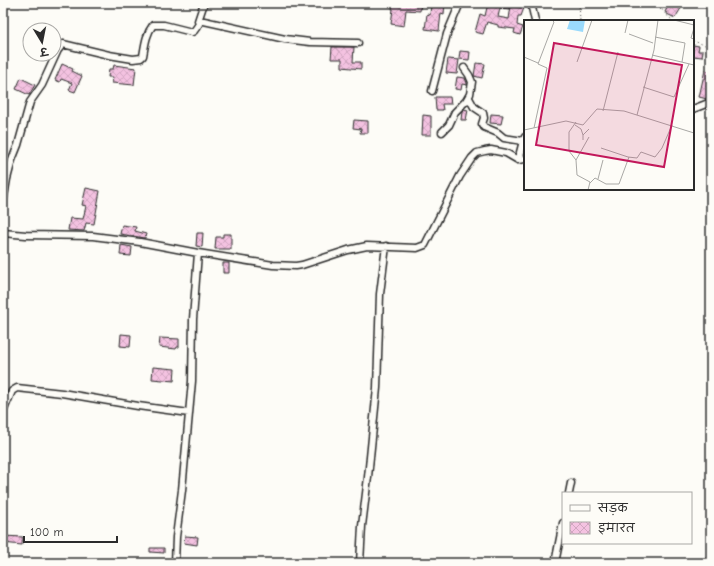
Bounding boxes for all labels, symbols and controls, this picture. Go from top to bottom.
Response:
inset map [524,20,694,190]
north arrow [22,22,62,62]
text: उ [37,44,49,59]
legend [562,492,692,544]
text: सड़क [597,501,629,516]
scale bar [24,518,117,544]
text: इमारत [598,521,636,535]
text: 100 m [30,525,63,539]

